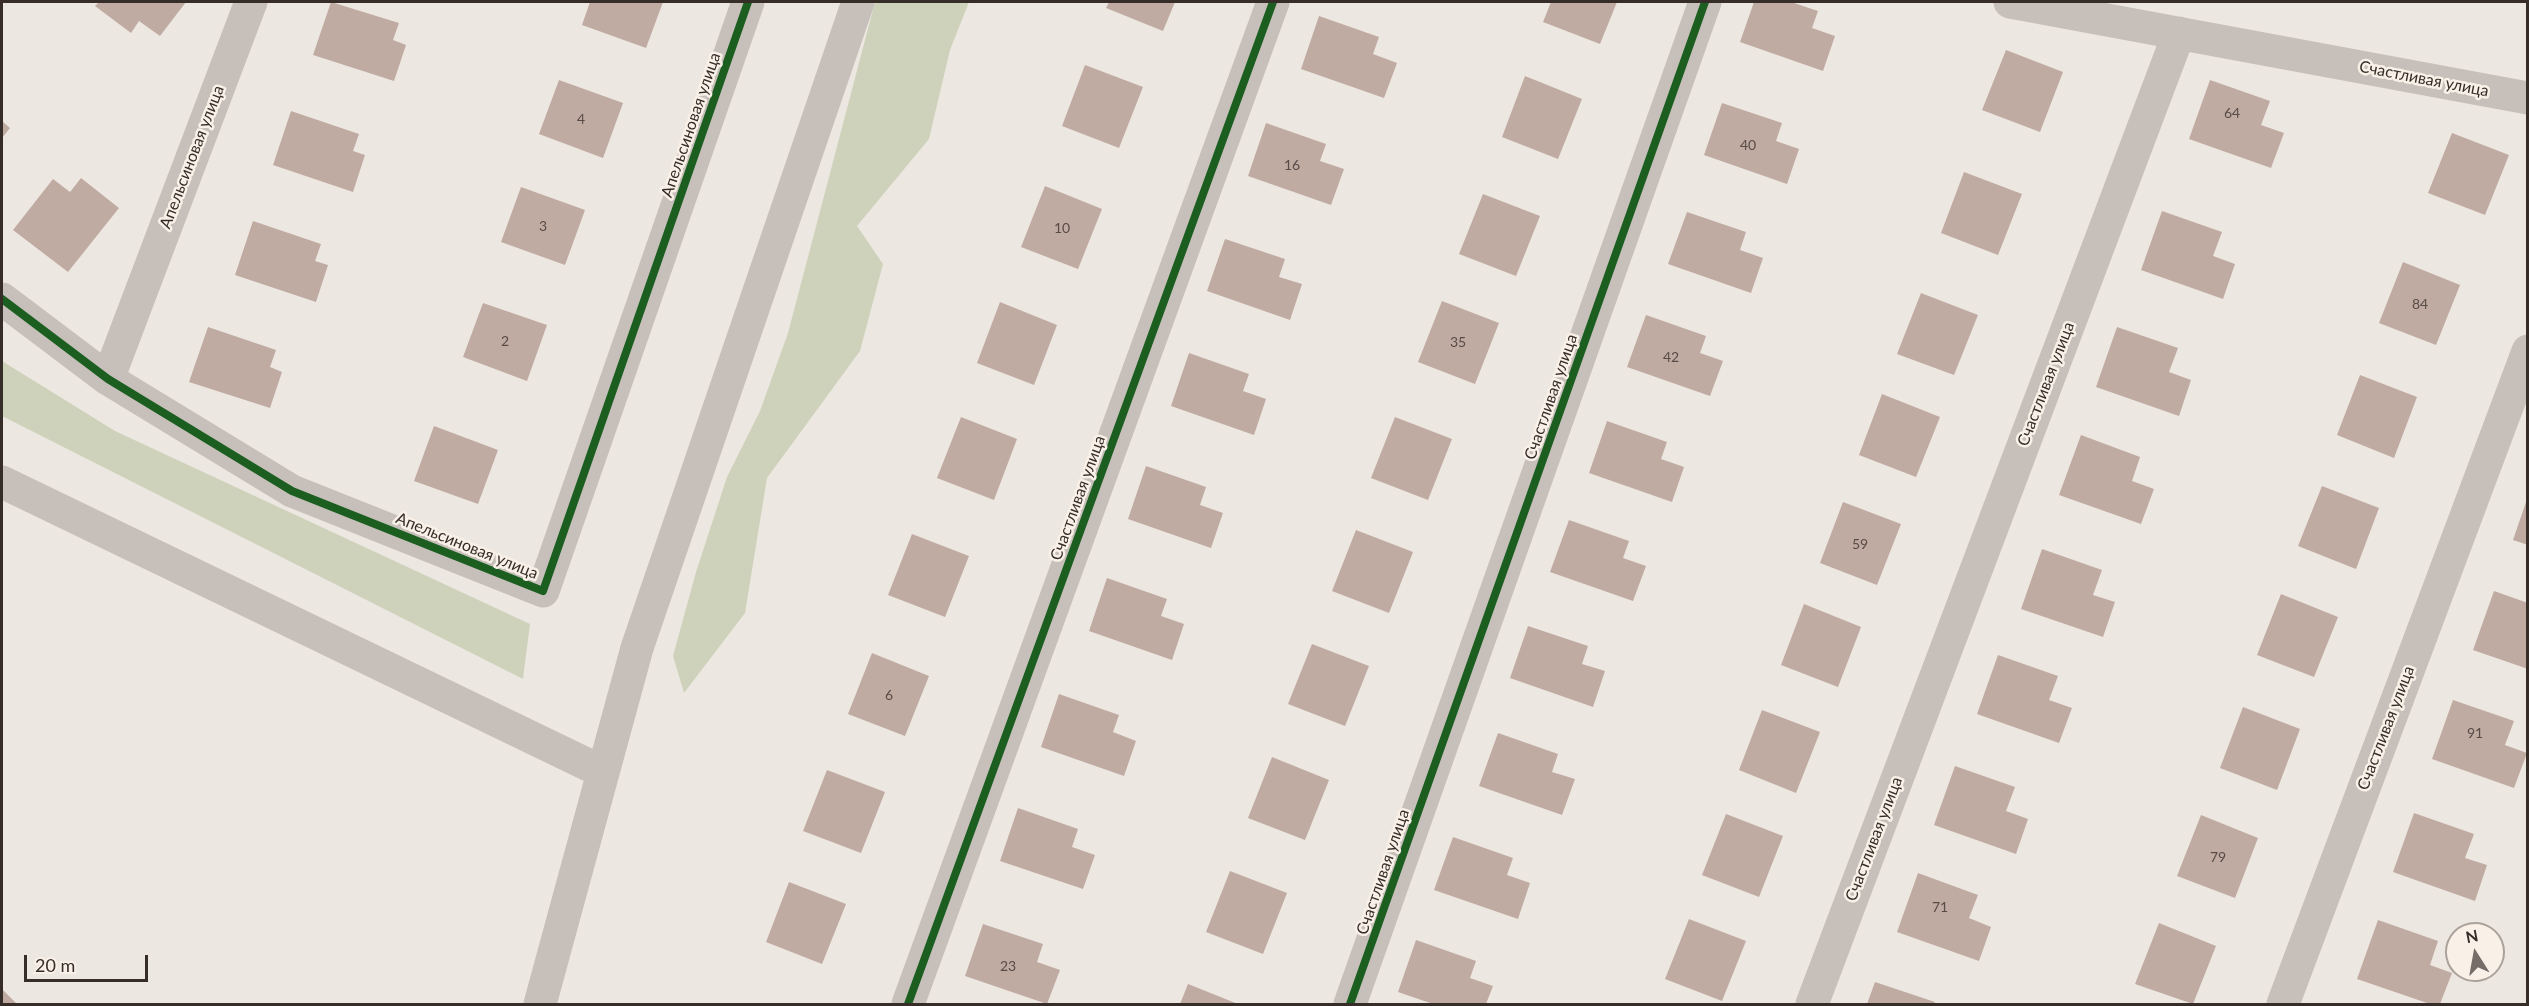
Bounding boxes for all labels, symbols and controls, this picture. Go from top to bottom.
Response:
street label: Апельсиновая улица [657,50,725,200]
street label: Счастливая улица [2358,57,2490,101]
street label: Апельсиновая улица [156,83,228,231]
house number: 64 [2224,105,2240,121]
house number: 4 [577,111,585,127]
house number: 40 [1740,137,1756,153]
house number: 16 [1284,157,1300,173]
house number: 3 [539,218,547,234]
house number: 10 [1054,220,1070,236]
house number: 84 [2412,296,2428,312]
street label: Счастливая улица [2013,319,2079,449]
street label: Счастливая улица [1521,332,1581,462]
house number: 2 [501,333,509,349]
house number: 35 [1450,334,1466,350]
house number: 42 [1663,349,1679,365]
street label: Счастливая улица [1046,433,1110,563]
street label: Апельсиновая улица [393,509,541,583]
house number: 59 [1852,536,1868,552]
street label: Счастливая улица [2353,663,2419,793]
house number: 6 [885,687,893,703]
house number: 91 [2467,725,2483,741]
street label: Счастливая улица [1841,774,1907,904]
street label: Счастливая улица [1353,807,1413,937]
house number: 79 [2210,849,2226,865]
house number: 71 [1932,899,1948,915]
north arrow [2445,922,2505,982]
text: N [2464,925,2480,946]
scale bar [27,943,152,981]
text: 20 m [35,954,75,976]
house number: 23 [1000,958,1016,974]

